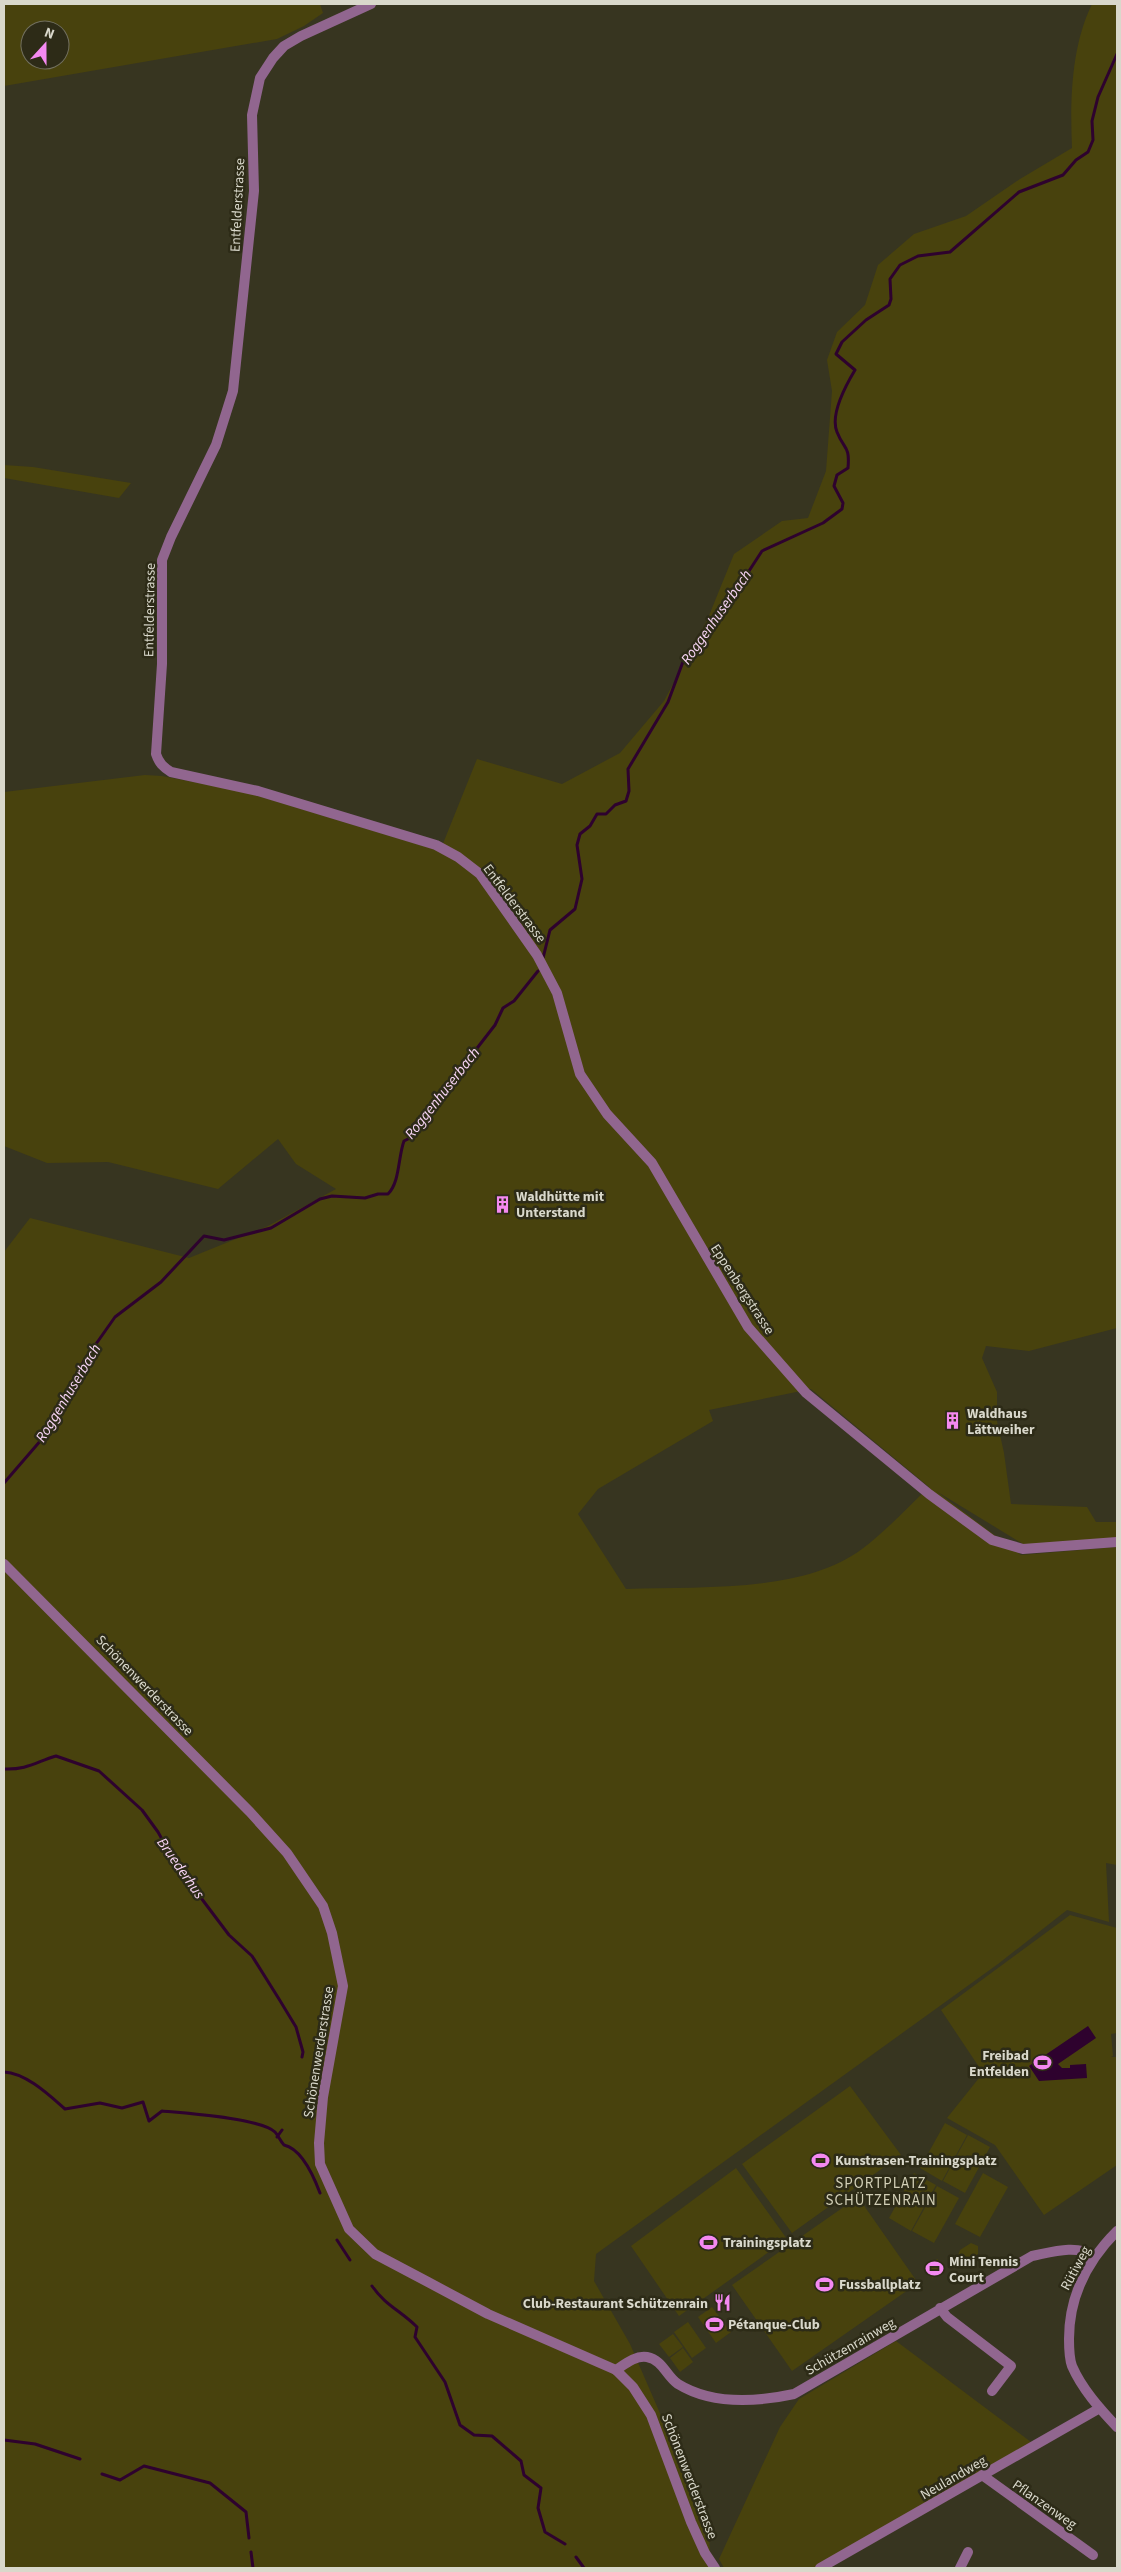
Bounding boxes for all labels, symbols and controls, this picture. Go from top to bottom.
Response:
north arrow [20,20,70,70]
text: N [41,23,57,45]
street label: Entfelderstrasse [226,157,250,253]
street label: Entfelderstrasse [139,563,161,657]
water label: Roggenhuserbach [676,566,757,669]
street label: Entfelderstrasse [478,860,551,947]
water label: Roggenhuserbach [400,1043,485,1144]
place label: Waldhütte mit Unterstand [516,1187,605,1223]
building icon: Waldhütte mit Unterstand [492,1194,512,1214]
street label: Eppenbergstrasse [705,1240,779,1339]
water label: Roggenhuserbach [31,1340,106,1446]
place label: Waldhaus Lättweiher [967,1404,1035,1440]
building icon: Waldhaus Lättweiher [943,1411,963,1431]
street label: Schönenwerderstrasse [91,1631,198,1741]
water label: Bruederhus [152,1833,209,1903]
street label: Schönenwerderstrasse [299,1985,339,2119]
place label: Freibad Entfelden [969,2046,1029,2082]
sports icon: Freibad Entfelden [1033,2053,1053,2073]
sports icon: Kunstrasen-Trainingsplatz [811,2150,831,2170]
place label: Kunstrasen-Trainingsplatz [835,2151,997,2171]
district label: SPORTPLATZ SCHÜTZENRAIN [825,2173,937,2211]
sports icon: Trainingsplatz [699,2232,719,2252]
place label: Trainingsplatz [723,2233,812,2253]
street label: Rütiweg [1056,2243,1096,2294]
place label: Mini Tennis Court [949,2252,1018,2288]
sports icon: Mini Tennis Court [925,2259,945,2279]
sports icon: Fussballplatz [815,2274,835,2294]
place label: Fussballplatz [839,2275,921,2295]
restaurant icon: Club-Restaurant Schützenrain [712,2293,732,2313]
place label: Club-Restaurant Schützenrain [523,2294,708,2314]
street label: Schützenrainweg [802,2313,899,2381]
sports icon: Pétanque-Club [704,2314,724,2334]
place label: Pétanque-Club [728,2315,820,2335]
street label: Schönenwerderstrasse [656,2411,722,2542]
street label: Neulandweg [917,2451,990,2505]
street label: Pflanzenweg [1008,2475,1081,2534]

